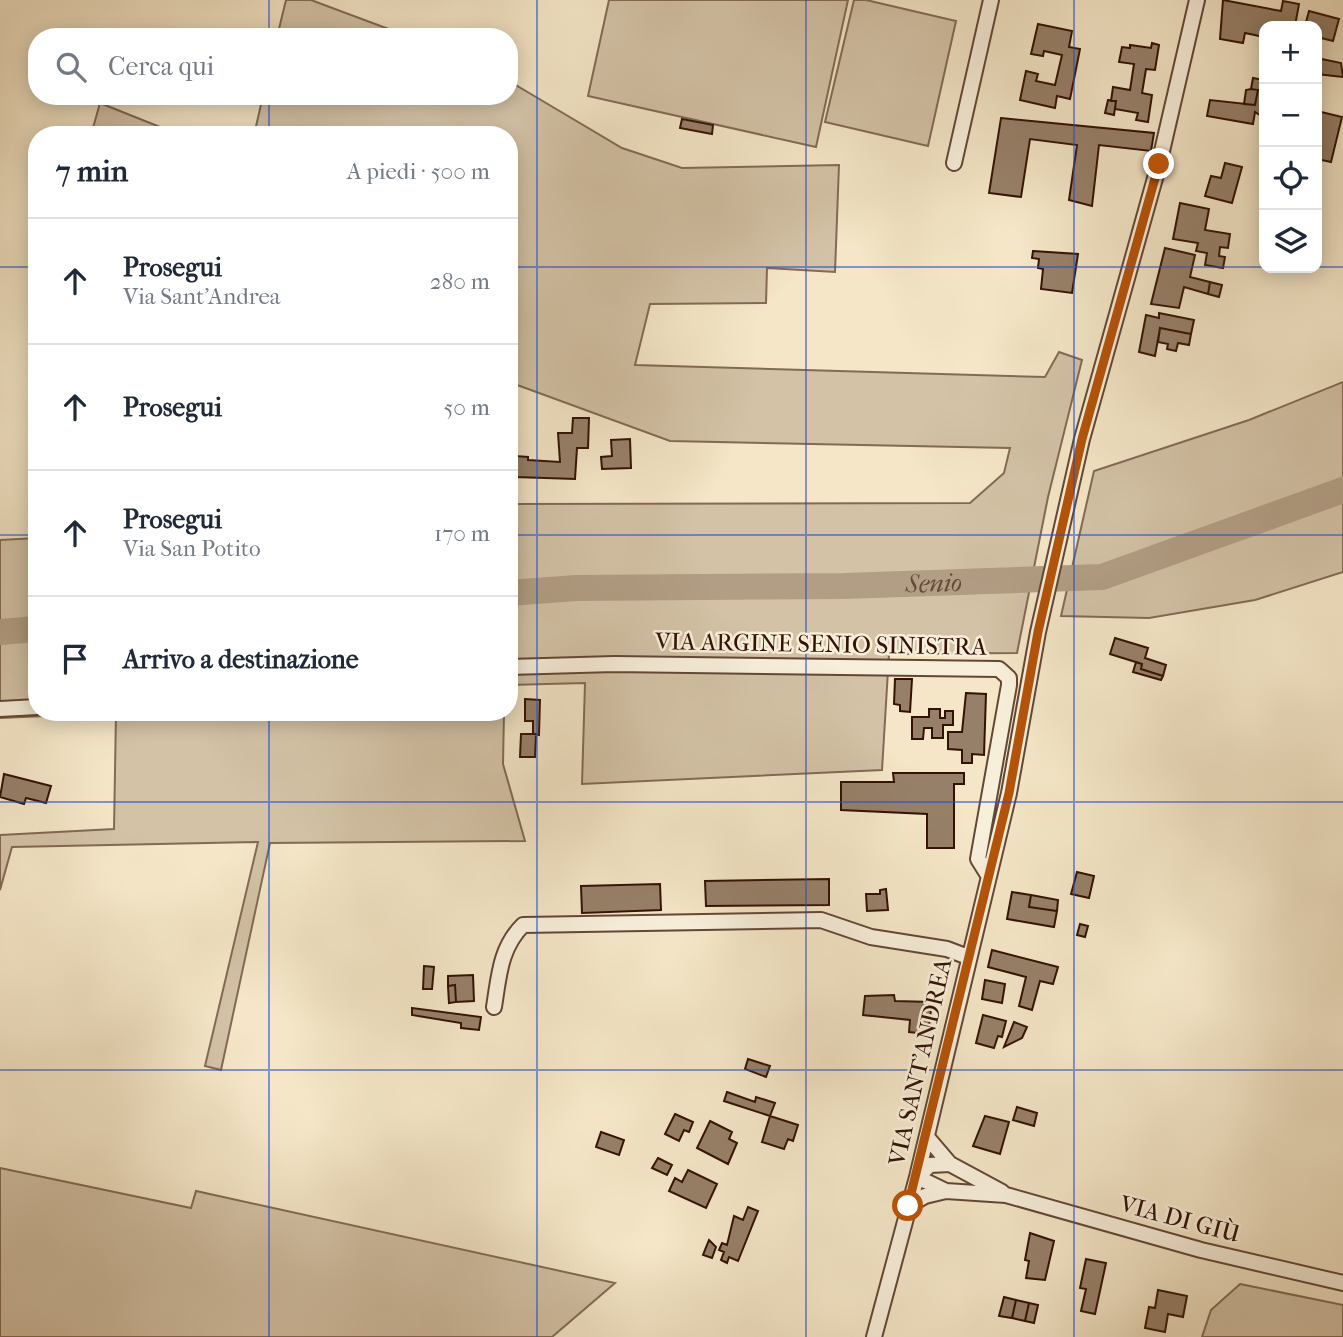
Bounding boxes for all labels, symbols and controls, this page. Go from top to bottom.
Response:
map controls [1259,21,1322,273]
button: + [1259,21,1322,84]
search box [28,28,518,105]
icon: search [52,48,90,86]
text: Cerca qui [108,51,214,82]
button: − [1259,84,1322,147]
button: locate [1259,147,1322,210]
route end [1143,148,1174,179]
text: 7 min [56,154,128,189]
text: A piedi · 500 m [347,158,490,185]
button: layers [1259,210,1322,273]
text: Prosegui [123,252,222,283]
icon: ahead [56,262,94,300]
text: 280 m [430,268,490,295]
text: Via Sant'Andrea [123,283,280,310]
icon: ahead [56,388,94,426]
text: Prosegui [123,392,222,423]
text: 50 m [443,394,490,421]
text: Prosegui [123,504,222,535]
icon: ahead [56,514,94,552]
text: 170 m [434,520,490,547]
text: Via San Potito [123,535,261,562]
water label: Senio [904,566,962,599]
street label: VIA ARGINE SENIO SINISTRA [654,627,988,661]
icon: arrive [56,640,94,678]
text: Arrivo a destinazione [123,644,359,675]
street label: VIA SANT'ANDREA [882,955,958,1169]
street label: VIA DI GIÙ [1116,1188,1244,1249]
route start [892,1190,923,1221]

